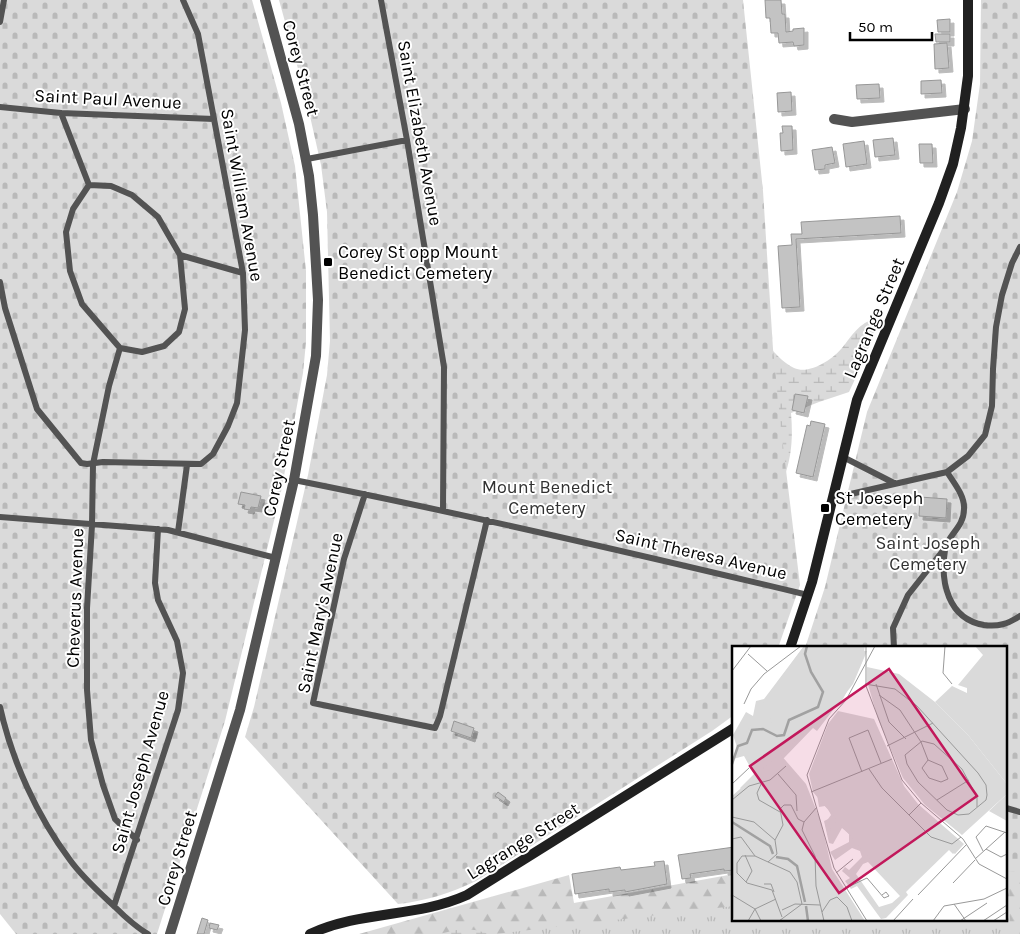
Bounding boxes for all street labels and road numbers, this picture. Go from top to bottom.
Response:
street label: Corey Street [278,17,324,119]
street label: Saint Elizabeth Avenue [393,38,447,228]
street label: Saint Paul Avenue [34,84,182,114]
street label: Saint William Avenue [216,107,268,283]
street label: Lagrange Street [839,254,909,382]
street label: Corey Street [258,417,300,519]
street label: Saint Theresa Avenue [613,524,789,584]
street label: Cheverus Avenue [62,528,88,668]
street label: Saint Mary's Avenue [292,531,348,695]
street label: Saint Joseph Avenue [106,688,174,856]
street label: Lagrange Street [463,797,584,884]
street label: Corey Street [152,807,202,908]

